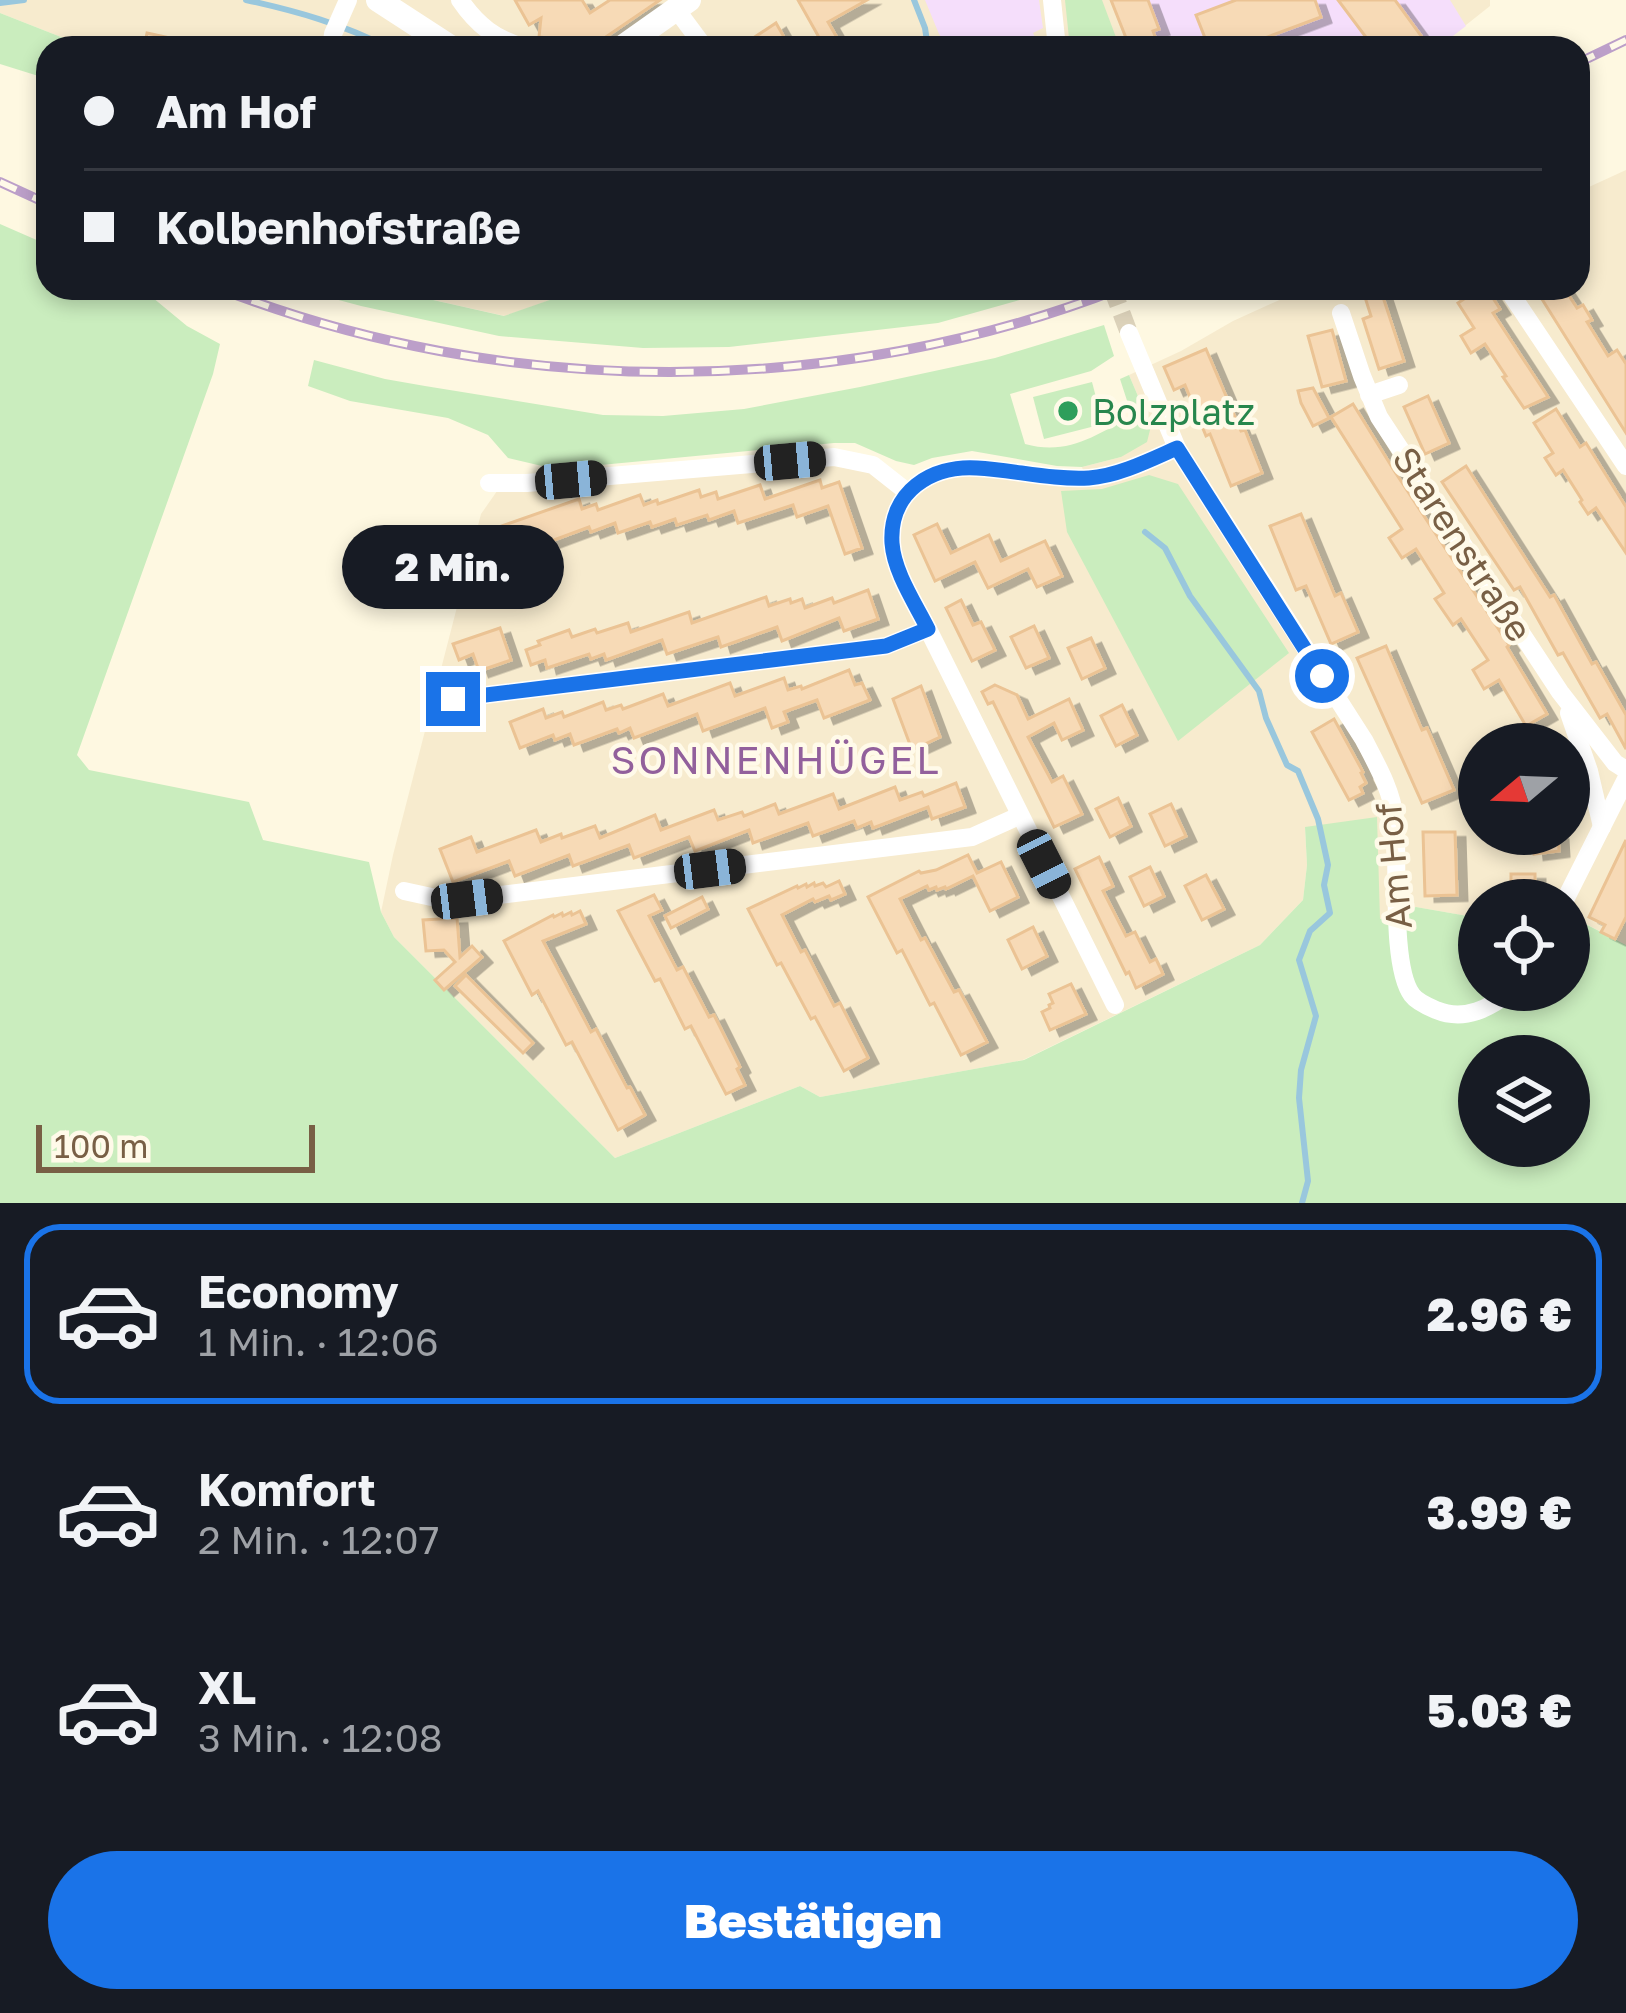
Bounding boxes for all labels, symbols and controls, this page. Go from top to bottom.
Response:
text: Am Hof [156,84,316,138]
text: Kolbenhofstraße [156,200,521,254]
place label: Bolzplatz [1092,390,1255,433]
marker: Bolzplatz [1055,398,1081,424]
street label: Starenstraße [1384,439,1542,649]
car [753,440,827,482]
car [534,459,608,501]
callout: 2 Min. [342,525,564,609]
text: 2 Min. [395,543,511,590]
route start [1295,649,1349,703]
route end [426,672,480,726]
north arrow [1458,723,1590,855]
map controls [1458,723,1590,1167]
district label: SONNENHÜGEL [610,736,942,783]
street label: Am Hof [1366,801,1420,931]
car [1012,824,1076,904]
car [672,847,748,891]
car [429,877,505,921]
button: locate [1458,879,1590,1011]
button: layers [1458,1035,1590,1167]
scale bar [36,1119,315,1172]
text: 100 m [54,1126,148,1165]
icon: car [54,1260,162,1368]
text: Economy [198,1264,399,1318]
text: 2.96 € [1427,1287,1572,1341]
text: 1 Min. · 12:06 [198,1318,439,1365]
icon: car [54,1458,162,1566]
text: Komfort [198,1462,376,1516]
text: 3.99 € [1427,1485,1572,1539]
text: 2 Min. · 12:07 [198,1516,439,1563]
icon: car [54,1656,162,1764]
text: XL [198,1660,256,1714]
text: 5.03 € [1427,1683,1572,1737]
text: 3 Min. · 12:08 [198,1714,443,1761]
button: Bestätigen [48,1851,1578,1989]

